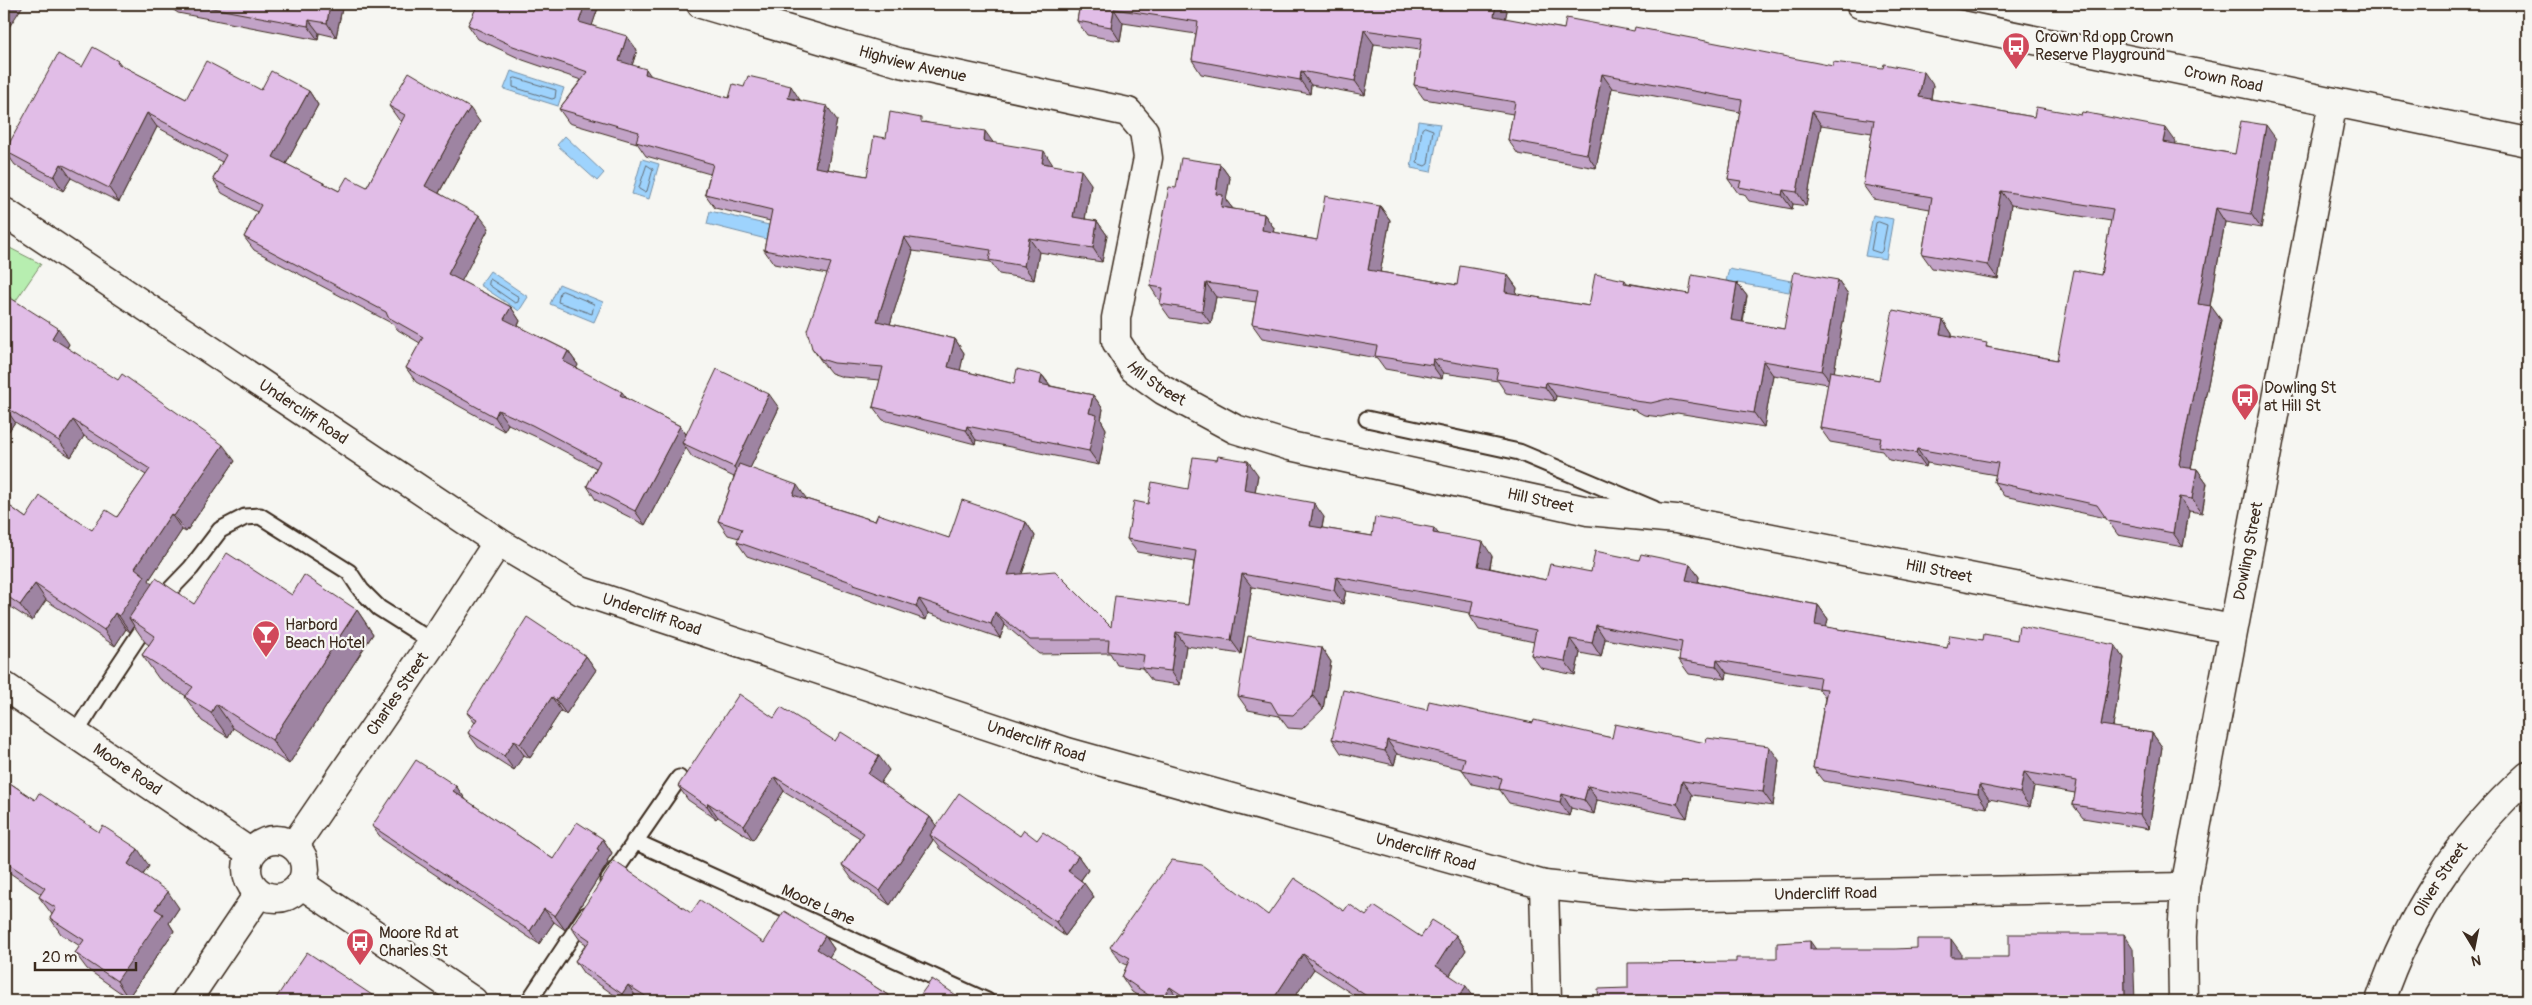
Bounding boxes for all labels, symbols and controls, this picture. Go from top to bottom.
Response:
place label: Crown Rd opp Crown Reserve Playground [2035,27,2173,65]
bus stop icon: Crown Rd opp Crown Reserve Playground [2001,31,2031,70]
street label: Highview Avenue [856,41,968,87]
street label: Crown Road [2182,61,2265,97]
street label: Hill Street [1122,358,1190,411]
street label: Undercliff Road [255,375,352,449]
place label: Dowling St at Hill St [2264,378,2337,416]
bus stop icon: Dowling St at Hill St [2230,382,2260,421]
street label: Hill Street [1505,484,1576,518]
street label: Dowling Street [2229,500,2268,602]
street label: Hill Street [1904,555,1975,587]
street label: Undercliff Road [600,589,704,640]
place label: Harbord Beach Hotel [285,615,365,653]
bar icon: Harbord Beach Hotel [251,619,281,658]
street label: Charles Street [362,648,433,739]
street label: Undercliff Road [984,716,1088,767]
street label: Moore Road [89,739,166,800]
street label: Undercliff Road [1373,829,1478,876]
street label: Oliver Street [2409,838,2472,920]
street label: Moore Lane [778,880,858,930]
street label: Undercliff Road [1774,883,1877,905]
north arrow [2450,922,2500,972]
place label: Moore Rd at Charles St [379,923,459,961]
bus stop icon: Moore Rd at Charles St [345,927,375,966]
scale bar [35,940,136,972]
text: 20 m [42,948,77,967]
text: N [2470,951,2482,970]

